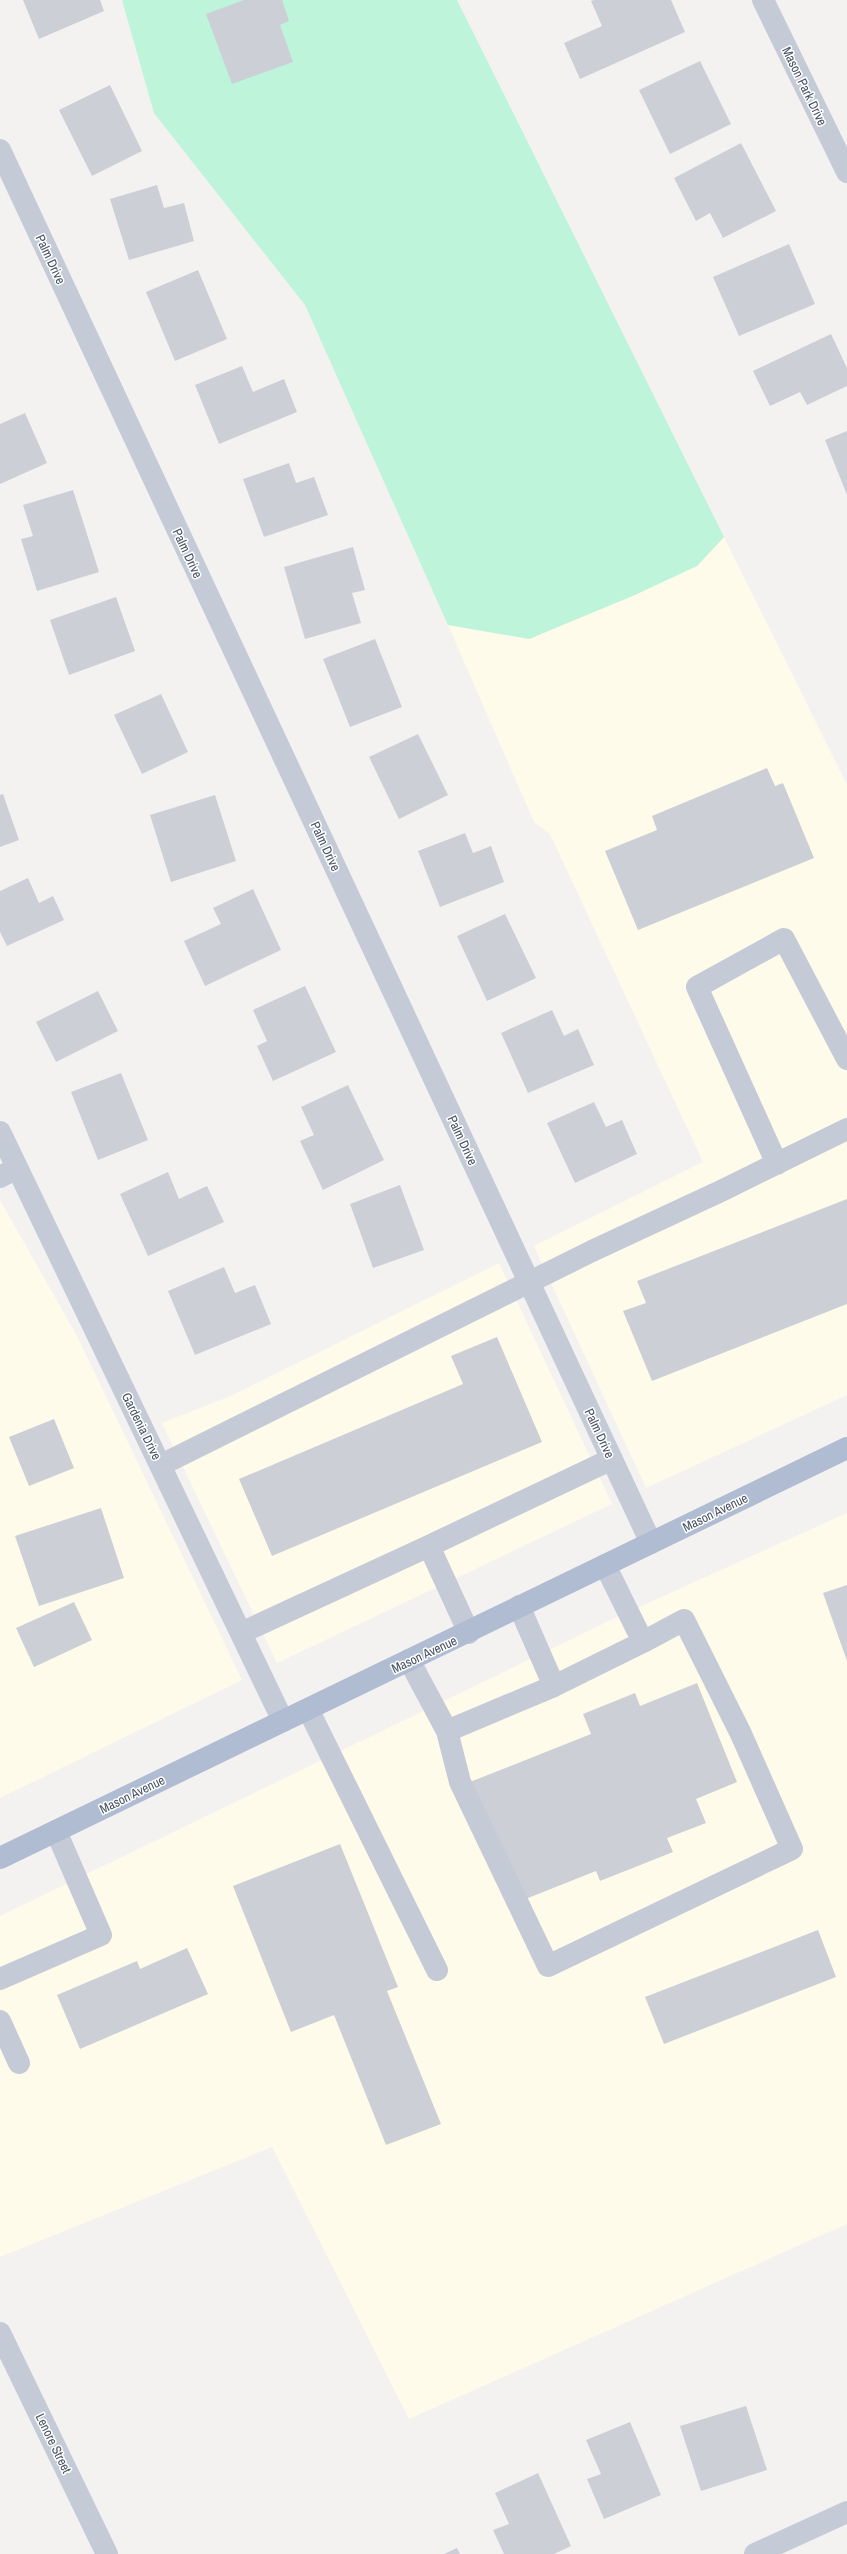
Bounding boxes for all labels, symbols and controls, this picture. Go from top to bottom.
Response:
street label: Mason Park Drive [778,44,831,128]
street label: Palm Drive [32,232,69,287]
street label: Palm Drive [169,526,206,581]
street label: Palm Drive [307,819,344,874]
street label: Palm Drive [444,1113,481,1168]
street label: Gardenia Drive [118,1390,165,1463]
street label: Palm Drive [581,1406,618,1461]
street label: Mason Avenue [680,1489,751,1536]
street label: Mason Avenue [389,1632,460,1677]
street label: Mason Avenue [97,1771,168,1818]
street label: Lenore Street [32,2410,75,2476]

